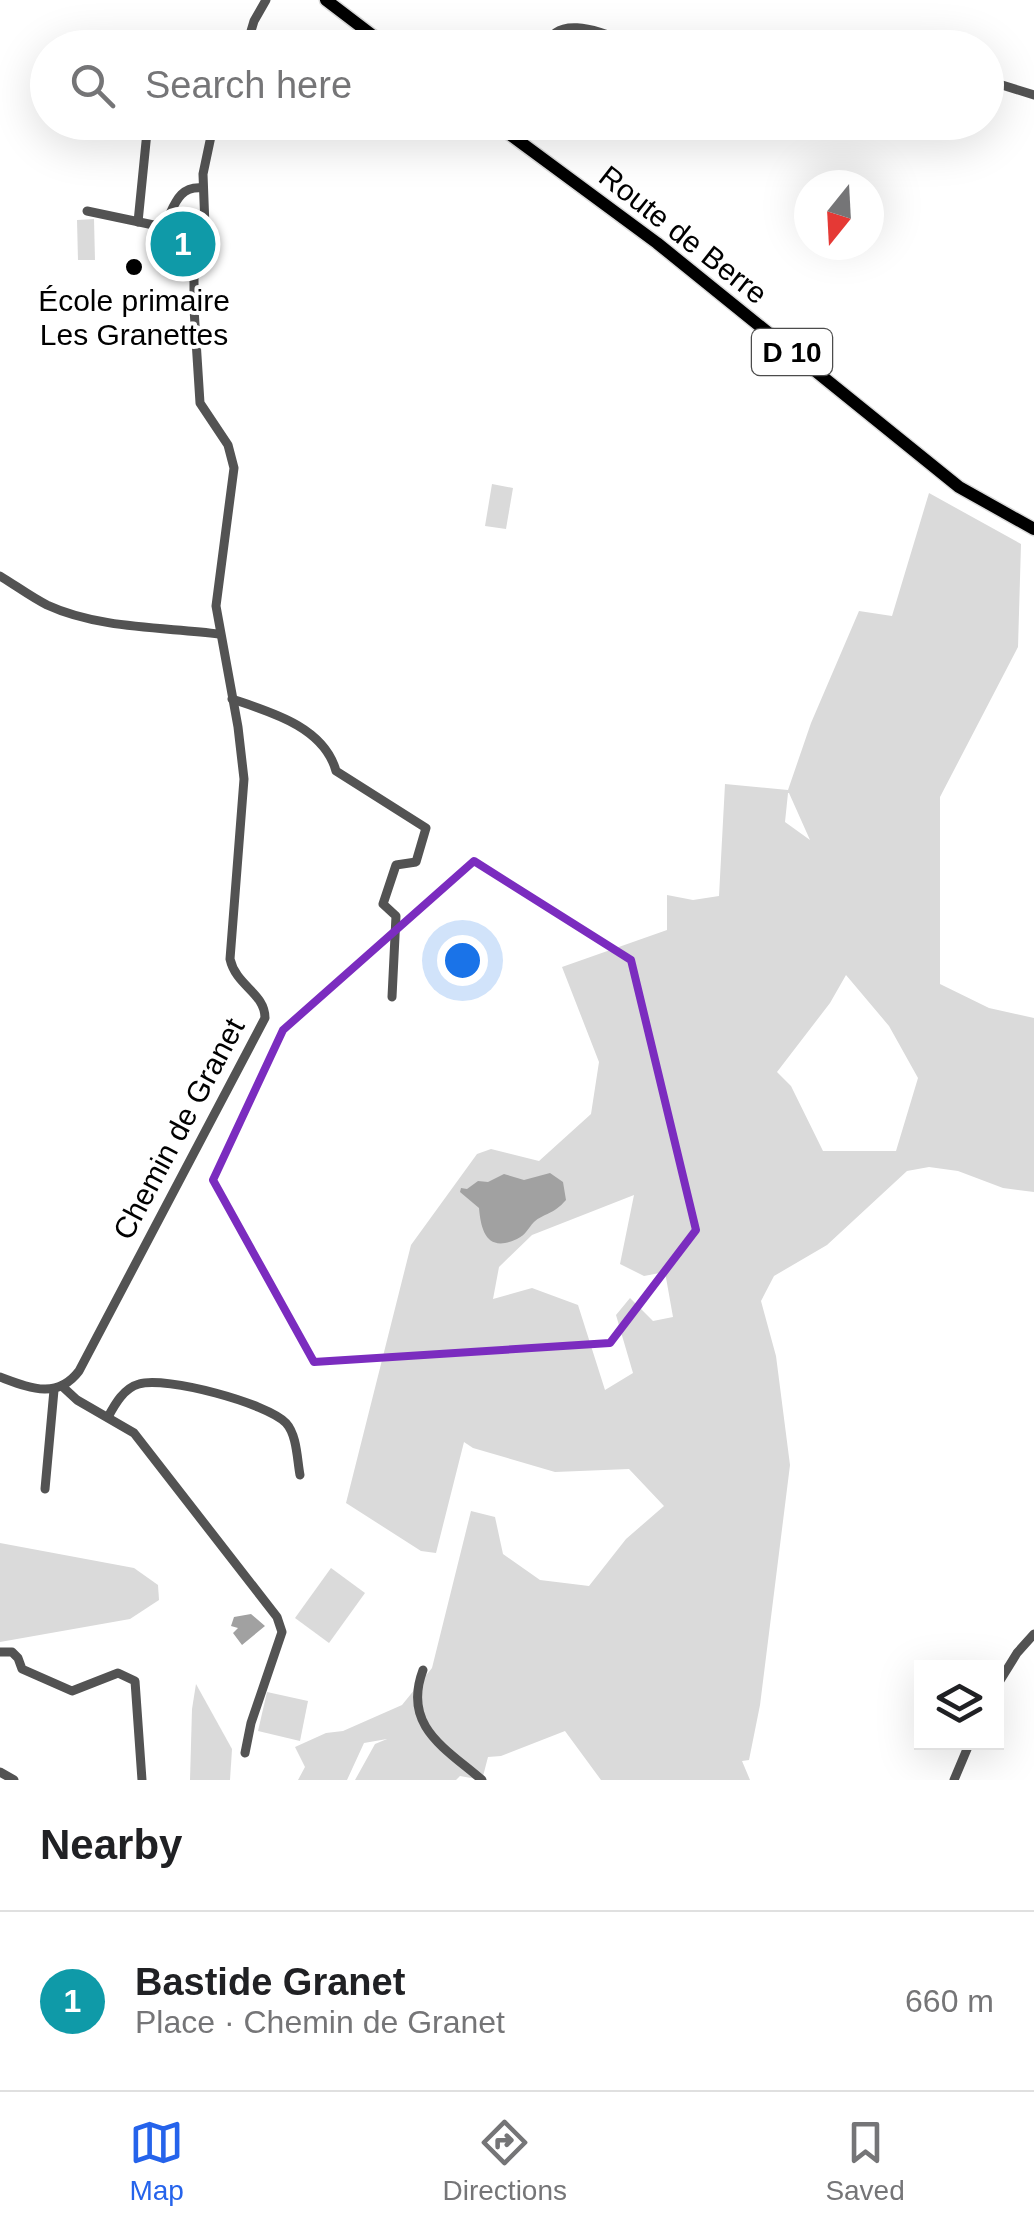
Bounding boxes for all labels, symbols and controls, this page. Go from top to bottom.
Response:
search box [30,30,1004,140]
icon: search [65,58,120,113]
text: Search here [145,64,352,106]
street label: Route de Berre [593,159,774,310]
north arrow [794,170,884,260]
pin: 1 [150,206,216,282]
marker: École primaire Les Granettes [123,256,145,278]
place label: École primaire Les Granettes [38,284,230,351]
road number: D 10 [752,329,832,375]
your location [437,935,488,986]
street label: Chemin de Granet [106,1012,251,1245]
map controls [914,1660,1004,1750]
button: layers [914,1660,1004,1750]
text: Nearby [40,1821,182,1868]
text: Bastide Granet [135,1961,405,2003]
text: 1 [64,1983,81,2019]
text: 660 m [905,1983,994,2019]
text: Place · Chemin de Granet [135,2004,505,2040]
tab: Map [129,2115,184,2207]
tab: Directions [443,2115,567,2207]
tab: Saved [825,2115,905,2207]

